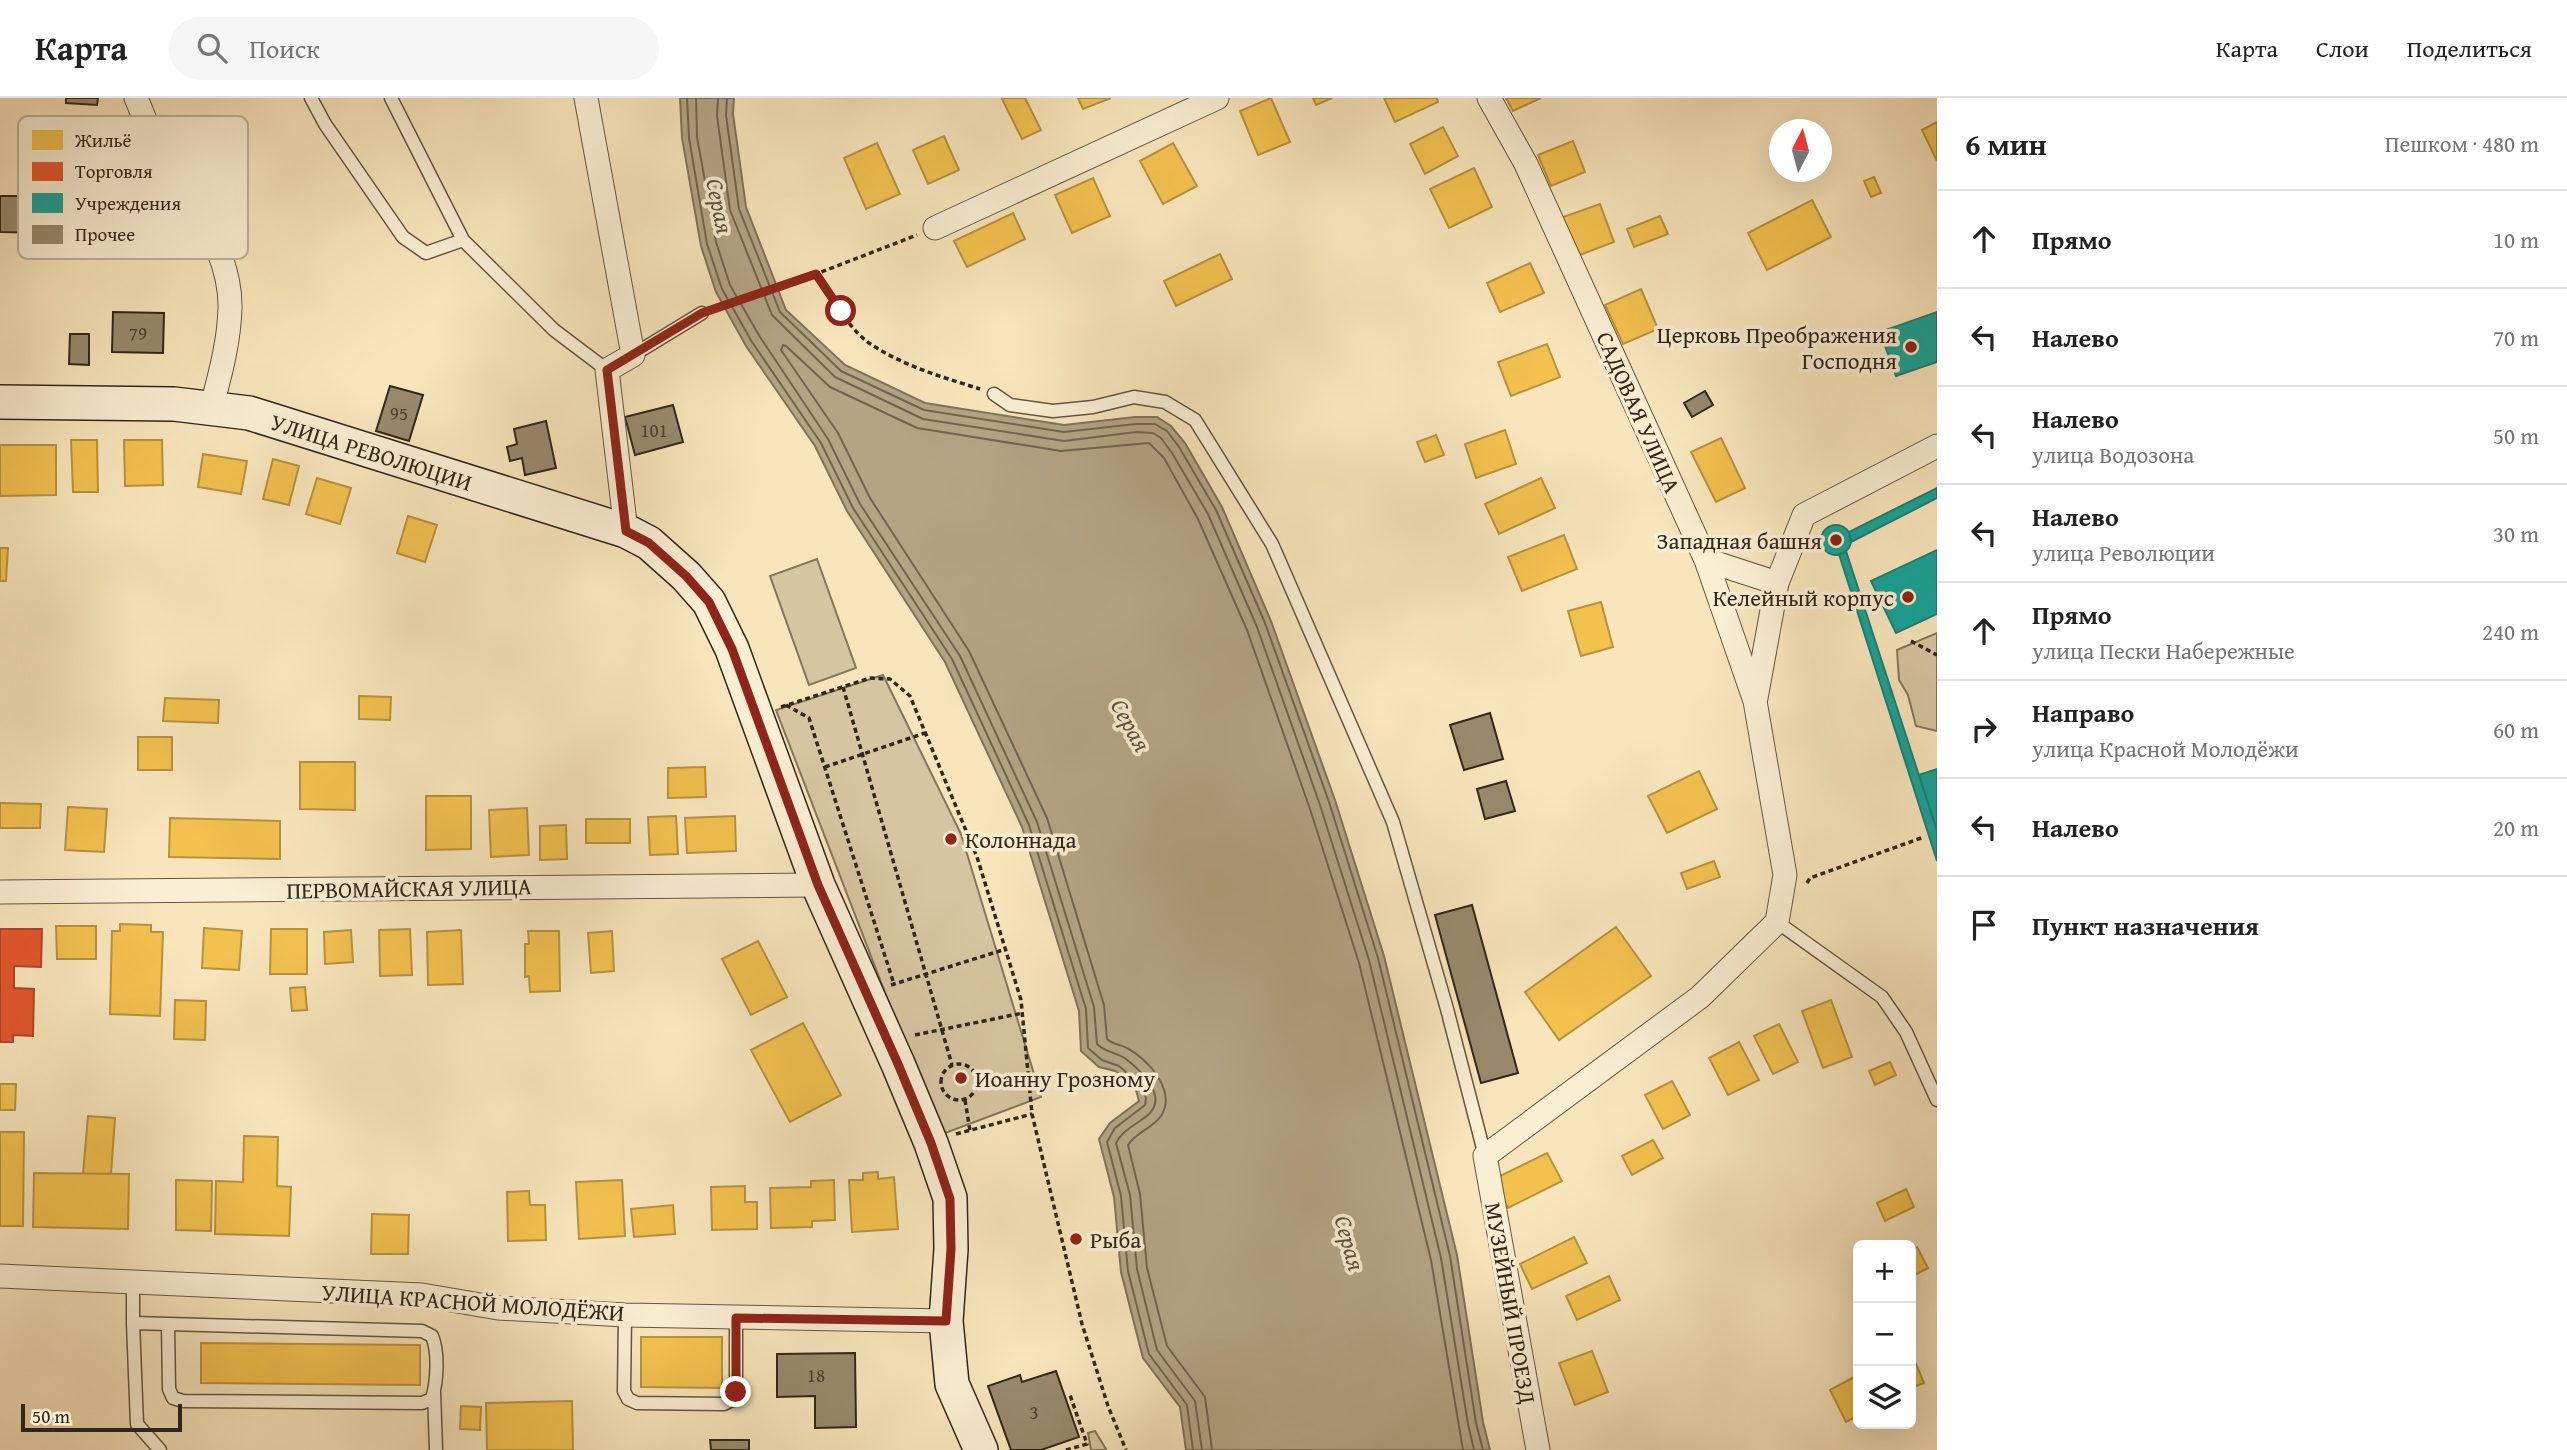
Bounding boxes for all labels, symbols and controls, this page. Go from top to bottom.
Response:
search box [169,17,659,80]
text: Карта [35,24,127,72]
icon: search [193,29,231,67]
text: Поиск [249,29,320,68]
text: Карта [2216,31,2278,66]
text: Слои [2316,31,2369,66]
text: Поделиться [2407,31,2532,66]
legend [18,116,248,259]
north arrow [1769,119,1832,182]
text: 6 мин [1965,122,2047,166]
text: Жильё [74,126,132,154]
text: Пешком · 480 m [2385,127,2539,160]
text: Торговля [75,157,153,185]
water label: Серая [697,175,743,237]
text: Учреждения [75,189,181,217]
text: Прочее [75,220,135,248]
icon: ahead [1965,220,2003,258]
text: Прямо [2032,220,2112,259]
text: 10 m [2493,223,2539,256]
route start [825,295,856,326]
place label: Церковь Преображения Господня [1657,318,1897,377]
icon: left [1965,318,2003,356]
text: Налево [2032,318,2119,357]
house number: 79 [129,319,147,347]
text: 70 m [2493,321,2539,354]
street label: САДОВАЯ УЛИЦА [1589,326,1689,498]
marker: Церковь Преображения Господня [1903,339,1919,355]
house number: 95 [390,399,408,427]
text: Налево [2032,399,2119,438]
street label: УЛИЦА РЕВОЛЮЦИИ [267,404,476,498]
house number: 101 [640,416,668,444]
icon: left [1965,416,2003,454]
text: 50 m [2493,419,2539,452]
text: улица Водозона [2032,438,2194,471]
text: Налево [2032,497,2119,536]
icon: left [1965,514,2003,552]
text: 30 m [2493,517,2539,550]
place label: Западная башня [1657,524,1822,557]
marker: Западная башня [1828,532,1844,548]
text: улица Революции [2032,536,2215,569]
place label: Келейный корпус [1713,581,1894,614]
marker: Келейный корпус [1900,589,1916,605]
text: Прямо [2032,595,2112,634]
icon: ahead [1965,612,2003,650]
text: 240 m [2482,615,2539,648]
text: улица Пески Набережные [2032,634,2295,667]
water label: Серая [1102,692,1160,758]
text: Направо [2032,693,2134,732]
icon: right [1965,710,2003,748]
text: 60 m [2493,713,2539,746]
text: улица Красной Молодёжи [2032,732,2299,765]
icon: left [1965,808,2003,846]
text: Налево [2032,808,2119,847]
text: 20 m [2493,811,2539,844]
place label: Колоннада [965,823,1076,856]
marker: Колоннада [943,831,959,847]
street label: ПЕРВОМАЙСКАЯ УЛИЦА [286,869,532,907]
icon: arrive [1965,906,2003,944]
text: Пункт назначения [2032,906,2259,945]
place label: Иоанну Грозному [975,1062,1155,1095]
marker: Иоанну Грозному [953,1070,969,1086]
street label: МУЗЕЙНЫЙ ПРОЕЗД [1477,1200,1545,1406]
water label: Серая [1325,1211,1375,1275]
place label: Рыба [1090,1223,1141,1256]
marker: Рыба [1068,1231,1084,1247]
map controls [1853,1240,1916,1429]
button: + [1853,1240,1916,1303]
street label: УЛИЦА КРАСНОЙ МОЛОДЁЖИ [320,1275,626,1329]
button: − [1853,1303,1916,1366]
house number: 18 [807,1361,825,1389]
button: layers [1853,1366,1916,1429]
route end [720,1376,751,1407]
house number: 3 [1029,1398,1039,1426]
scale bar [21,1401,182,1433]
text: 50 m [32,1402,70,1430]

